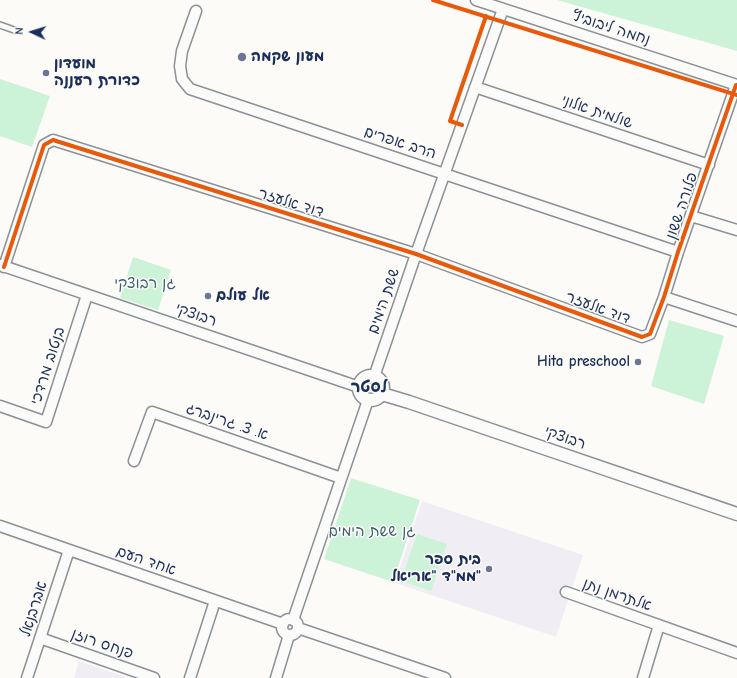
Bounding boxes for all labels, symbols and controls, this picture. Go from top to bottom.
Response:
street label: נחמה ליבוביץ [570,7,652,49]
north arrow [12,12,52,52]
text: N [13,27,26,35]
place label: מעון שקמה [251,48,324,66]
marker: מעון שקמה [236,51,248,63]
place label: מועדון כדורת רעננה [54,55,140,90]
marker: מועדון כדורת רעננה [41,68,51,78]
street label: שולמית אלוני [559,91,635,133]
street label: הרב אפרים [362,123,438,163]
street label: פלורה ששון [662,170,702,242]
street label: דוד אלעזר [256,185,326,221]
street label: ששת הימים [364,266,404,336]
park label: גן רבוצקי [114,275,176,293]
place label: אל עולם [216,287,270,305]
street label: דוד אלעזר [563,288,633,328]
marker: אל עולם [203,291,213,301]
street label: רבוצקי [173,300,219,330]
street label: בנטוב מרדכי [27,325,69,407]
place label: Hita preschool [537,353,630,371]
marker: Hita preschool [633,357,643,367]
district label: לסטר [351,377,387,397]
street label: א. צ. גרינברג [184,400,270,444]
street label: רבוצקי [542,423,588,453]
park label: גן ששת הימים [329,523,415,541]
street label: אחד העם [114,542,178,580]
place label: בית ספר ממ"ד "אריאל" [390,551,481,586]
marker: בית ספר ממ"ד "אריאל" [484,564,494,574]
street label: אלתרמן נתן [580,575,654,615]
street label: אברבנאל [17,579,51,639]
street label: פנחס רוזן [69,625,135,663]

